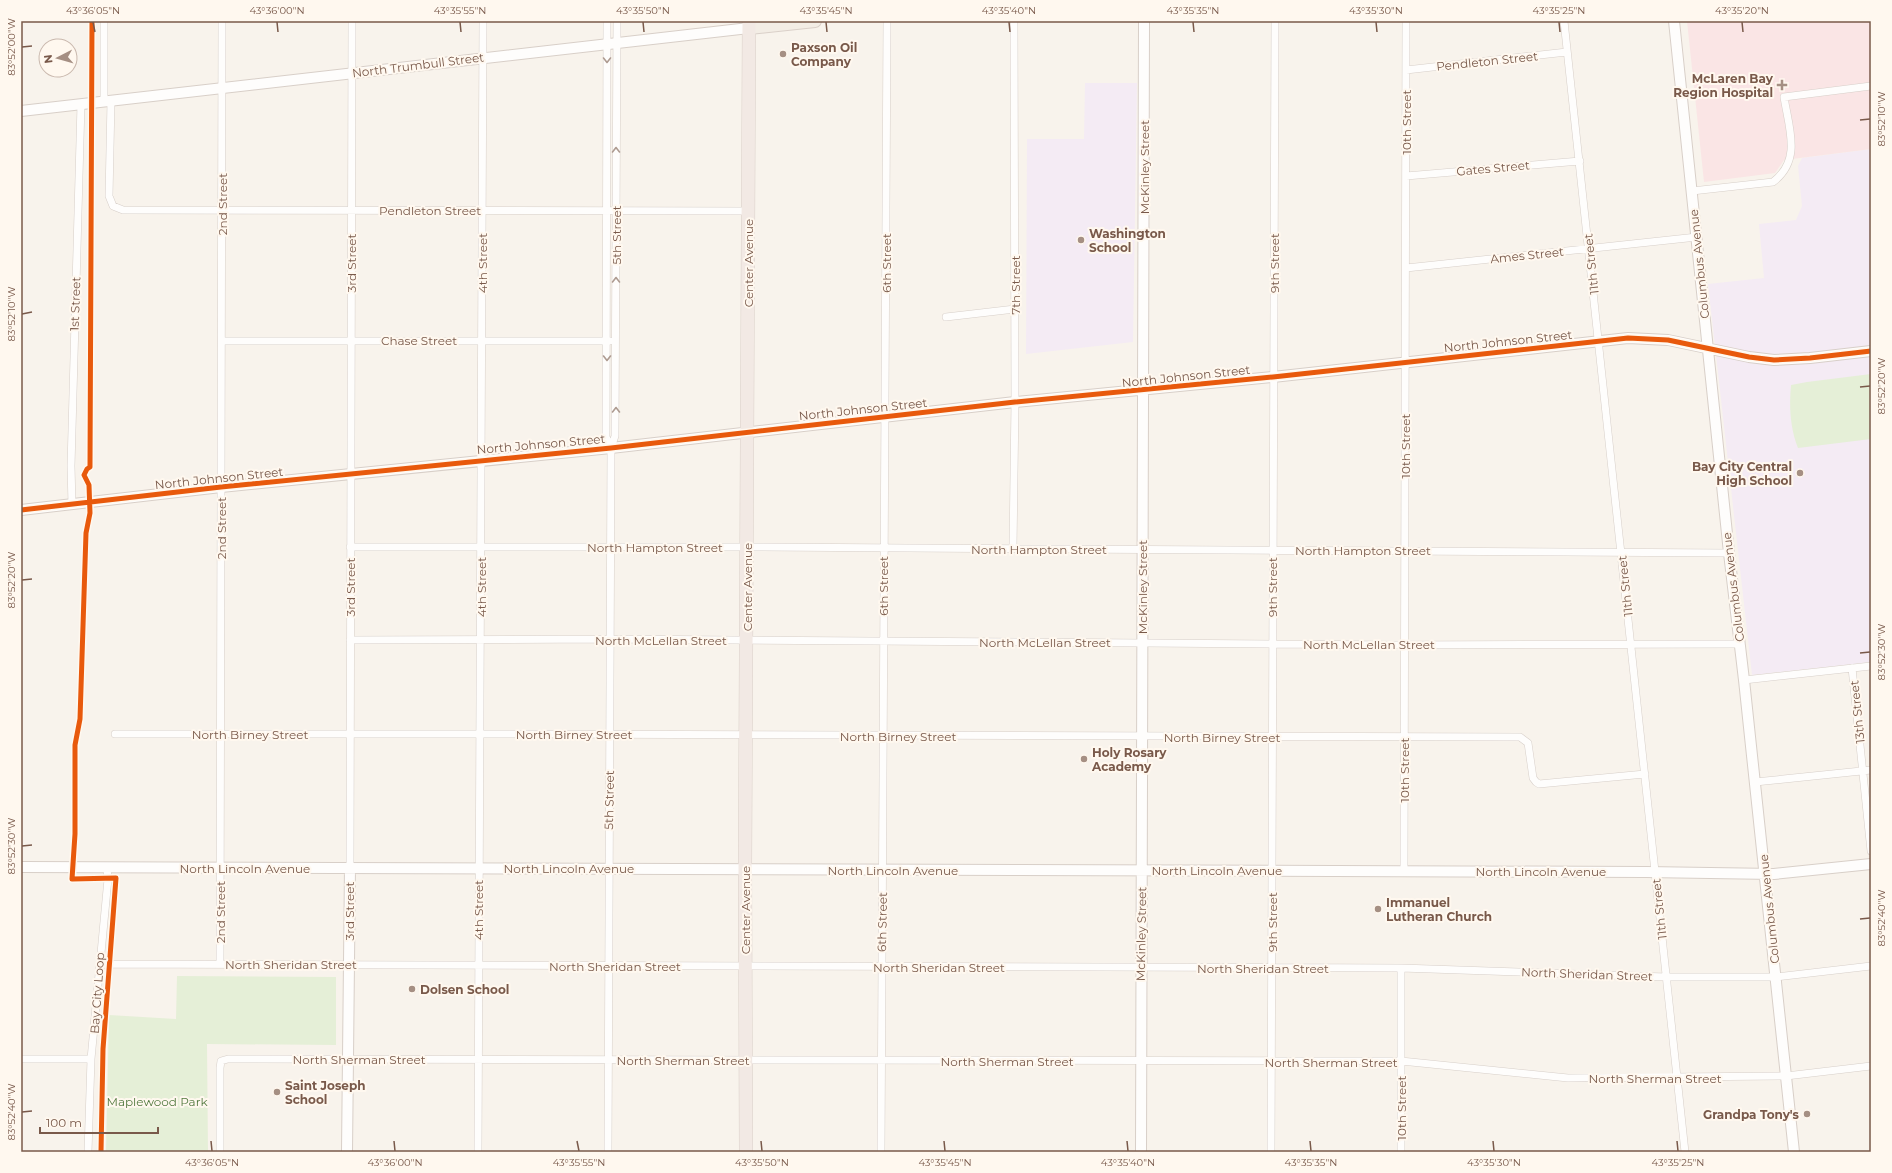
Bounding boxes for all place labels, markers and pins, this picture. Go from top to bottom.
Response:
place label: Paxson Oil Company [791,40,857,69]
marker: Paxson Oil Company [778,49,788,59]
place label: McLaren Bay Region Hospital [1673,71,1774,100]
marker: McLaren Bay Region Hospital [1776,79,1788,91]
place label: Washington School [1089,226,1166,255]
marker: Washington School [1076,235,1086,245]
place label: Bay City Central High School [1692,459,1792,488]
marker: Bay City Central High School [1795,468,1805,478]
place label: Holy Rosary Academy [1091,745,1167,774]
marker: Holy Rosary Academy [1079,754,1089,764]
place label: Immanuel Lutheran Church [1386,895,1492,924]
marker: Immanuel Lutheran Church [1373,904,1383,914]
place label: Dolsen School [420,982,509,997]
marker: Dolsen School [407,984,417,994]
place label: Saint Joseph School [285,1078,365,1107]
marker: Saint Joseph School [272,1087,282,1097]
place label: Grandpa Tony's [1703,1107,1800,1122]
marker: Grandpa Tony's [1802,1109,1812,1119]

